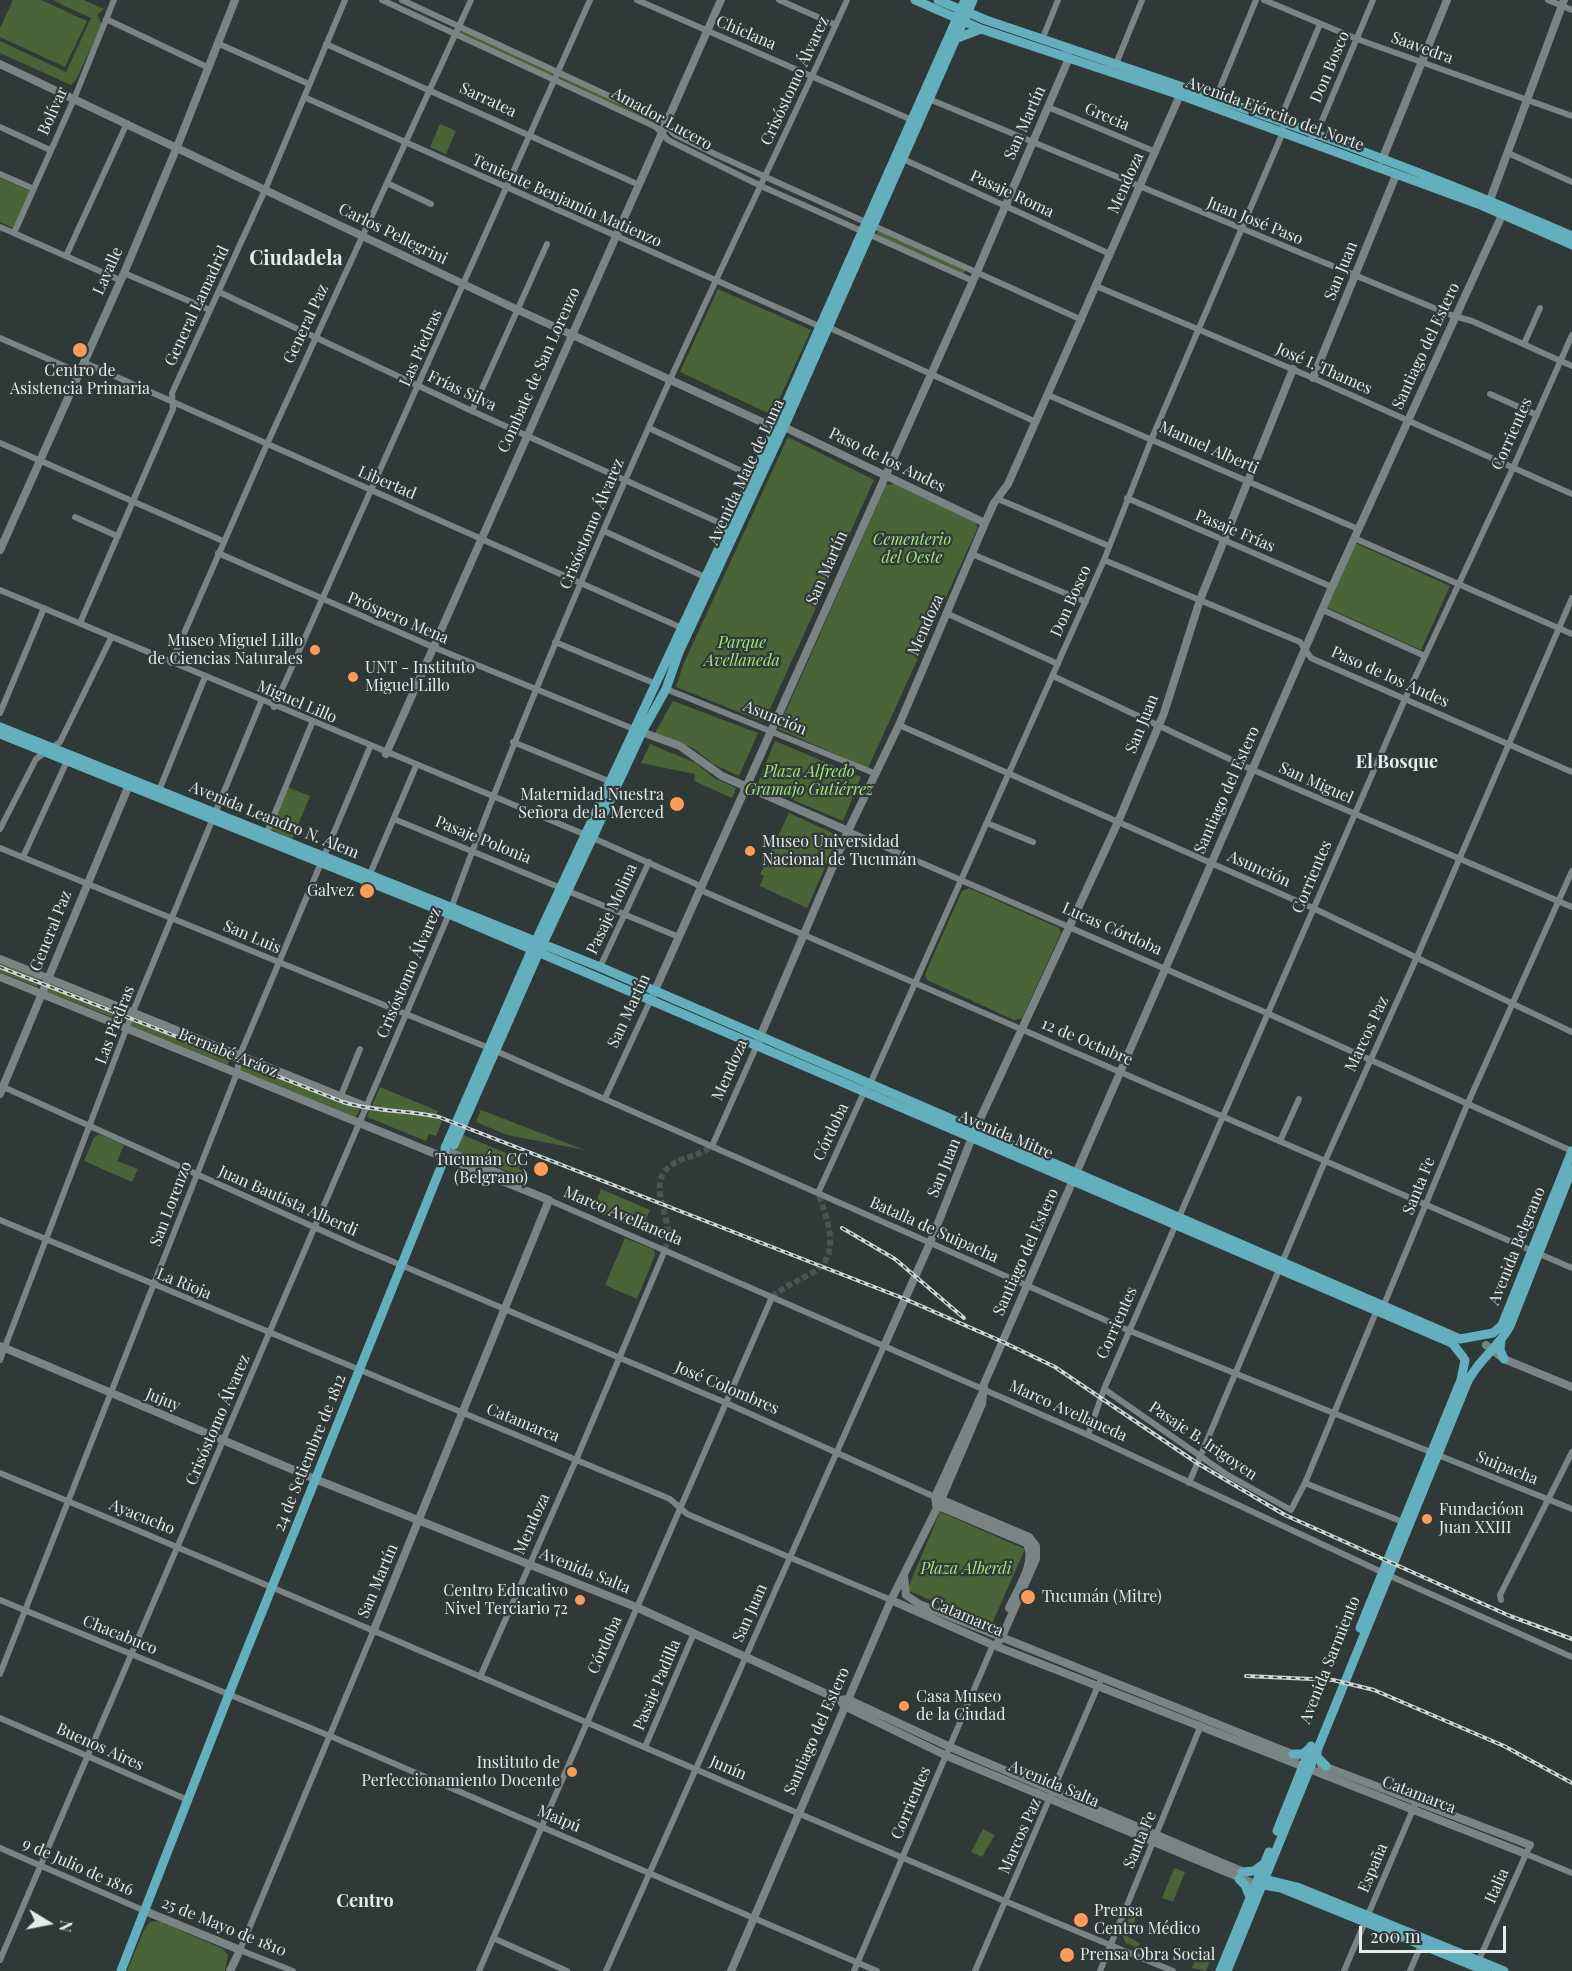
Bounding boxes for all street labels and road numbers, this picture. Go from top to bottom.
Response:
street label: Chiclana [713,12,779,54]
street label: Crisóstomo Álvarez [757,13,833,149]
street label: Don Bosco [1306,28,1354,106]
street label: Saavedra [1388,28,1456,68]
street label: Avenida Ejército del Norte [1184,73,1366,155]
street label: Sarratea [457,79,519,121]
street label: San Martín [1000,83,1050,163]
street label: Bolívar [34,84,72,138]
street label: Amador Lucero [609,84,715,154]
street label: Grecia [1082,99,1132,135]
street label: Mendoza [1104,149,1148,217]
street label: Teniente Benjamín Matienzo [469,150,665,252]
street label: Pasaje Roma [967,166,1057,222]
street label: Juan José Paso [1204,193,1306,249]
street label: Carlos Pellegrini [335,199,451,269]
street label: San Juan [1320,239,1362,303]
street label: General Lamadrid [161,243,233,369]
street label: Lavalle [89,244,127,298]
street label: Santiago del Estero [1388,280,1464,412]
street label: General Paz [279,281,333,367]
street label: Combate de San Lorenzo [494,284,584,456]
street label: Las Piedras [396,307,446,389]
street label: José I. Thames [1273,339,1375,399]
street label: Frías Silva [425,367,499,415]
street label: Corrientes [1488,395,1536,473]
street label: Avenida Mate de Luna [704,396,788,548]
street label: Manuel Alberti [1156,418,1262,478]
street label: Paso de los Andes [826,424,948,496]
street label: Crisóstomo Álvarez [556,456,628,592]
street label: Libertad [355,462,419,504]
street label: Pasaje Frías [1192,506,1278,556]
street label: San Martín [802,528,852,608]
street label: Don Bosco [1047,562,1095,640]
street label: Próspero Mena [344,588,452,648]
street label: Mendoza [904,591,948,659]
street label: Paso de los Andes [1328,642,1452,712]
street label: Miguel Lillo [254,677,340,727]
street label: San Juan [1121,692,1163,756]
street label: Asunción [740,697,810,739]
street label: Santiago del Estero [1190,723,1264,857]
street label: San Miguel [1276,758,1356,808]
street label: Avenida Leandro N. Alem [186,777,362,863]
street label: Pasaje Polonia [432,812,534,868]
street label: Corrientes [1288,838,1336,916]
street label: Asunción [1225,847,1293,891]
street label: Pasaje Molina [583,861,641,957]
street label: General Paz [26,888,76,974]
street label: Lucas Córdoba [1059,898,1165,960]
street label: Crisóstomo Álvarez [373,905,445,1041]
street label: San Luis [220,916,284,958]
street label: San Martín [604,971,654,1051]
street label: Las Piedras [91,983,139,1067]
street label: Marcos Paz [1341,993,1393,1075]
street label: 12 de Octubre [1038,1014,1136,1070]
street label: Bernabé Aráoz [176,1024,280,1082]
street label: Mendoza [708,1036,752,1104]
street label: Córdoba [809,1100,853,1164]
street label: Avenida Mitre [956,1107,1056,1163]
street label: San Juan [923,1136,965,1200]
street label: Santa Fe [1399,1154,1439,1218]
street label: San Lorenzo [146,1159,196,1249]
street label: Juan Bautista Alberdi [215,1162,361,1240]
street label: Marco Avellaneda [561,1182,685,1250]
street label: Avenida Belgrano [1485,1184,1549,1308]
street label: Santiago del Estero [989,1185,1063,1319]
street label: Batalla de Suipacha [867,1193,1001,1267]
street label: La Rioja [154,1264,214,1304]
street label: Corrientes [1093,1284,1141,1362]
street label: Crisóstomo Álvarez [182,1352,254,1488]
street label: José Colombres [672,1357,782,1419]
street label: 24 de Setiembre de 1812 [270,1372,350,1534]
street label: Marco Avellaneda [1006,1376,1130,1446]
street label: Jujuy [143,1384,183,1416]
street label: Pasaje B. Irigoyen [1145,1398,1261,1484]
street label: Catamarca [484,1400,562,1446]
street label: Suipacha [1473,1447,1541,1489]
street label: Mendoza [510,1490,554,1558]
street label: Ayacucho [106,1495,178,1539]
street label: San Martín [354,1541,402,1621]
street label: Avenida Salta [537,1544,633,1598]
street label: San Juan [729,1581,771,1645]
street label: Catamarca [928,1593,1006,1641]
street label: Avenida Sarmiento [1296,1593,1364,1727]
street label: Chacabuco [80,1611,160,1659]
street label: Córdoba [584,1613,626,1677]
street label: Pasaje Padilla [629,1637,685,1733]
street label: Santiago del Estero [780,1664,854,1798]
street label: Buenos Aires [53,1719,147,1775]
street label: Junín [707,1752,749,1784]
street label: Avenida Salta [1006,1756,1102,1812]
street label: Corrientes [887,1764,935,1842]
street label: Catamarca [1379,1772,1459,1818]
street label: Marcos Paz [995,1795,1045,1877]
street label: Maipú [534,1801,584,1837]
street label: Santa Fe [1119,1808,1161,1872]
street label: 9 de Julio de 1816 [19,1834,137,1900]
street label: España [1354,1840,1392,1896]
street label: Italia [1481,1866,1513,1906]
street label: 25 de Mayo de 1810 [159,1893,289,1961]

